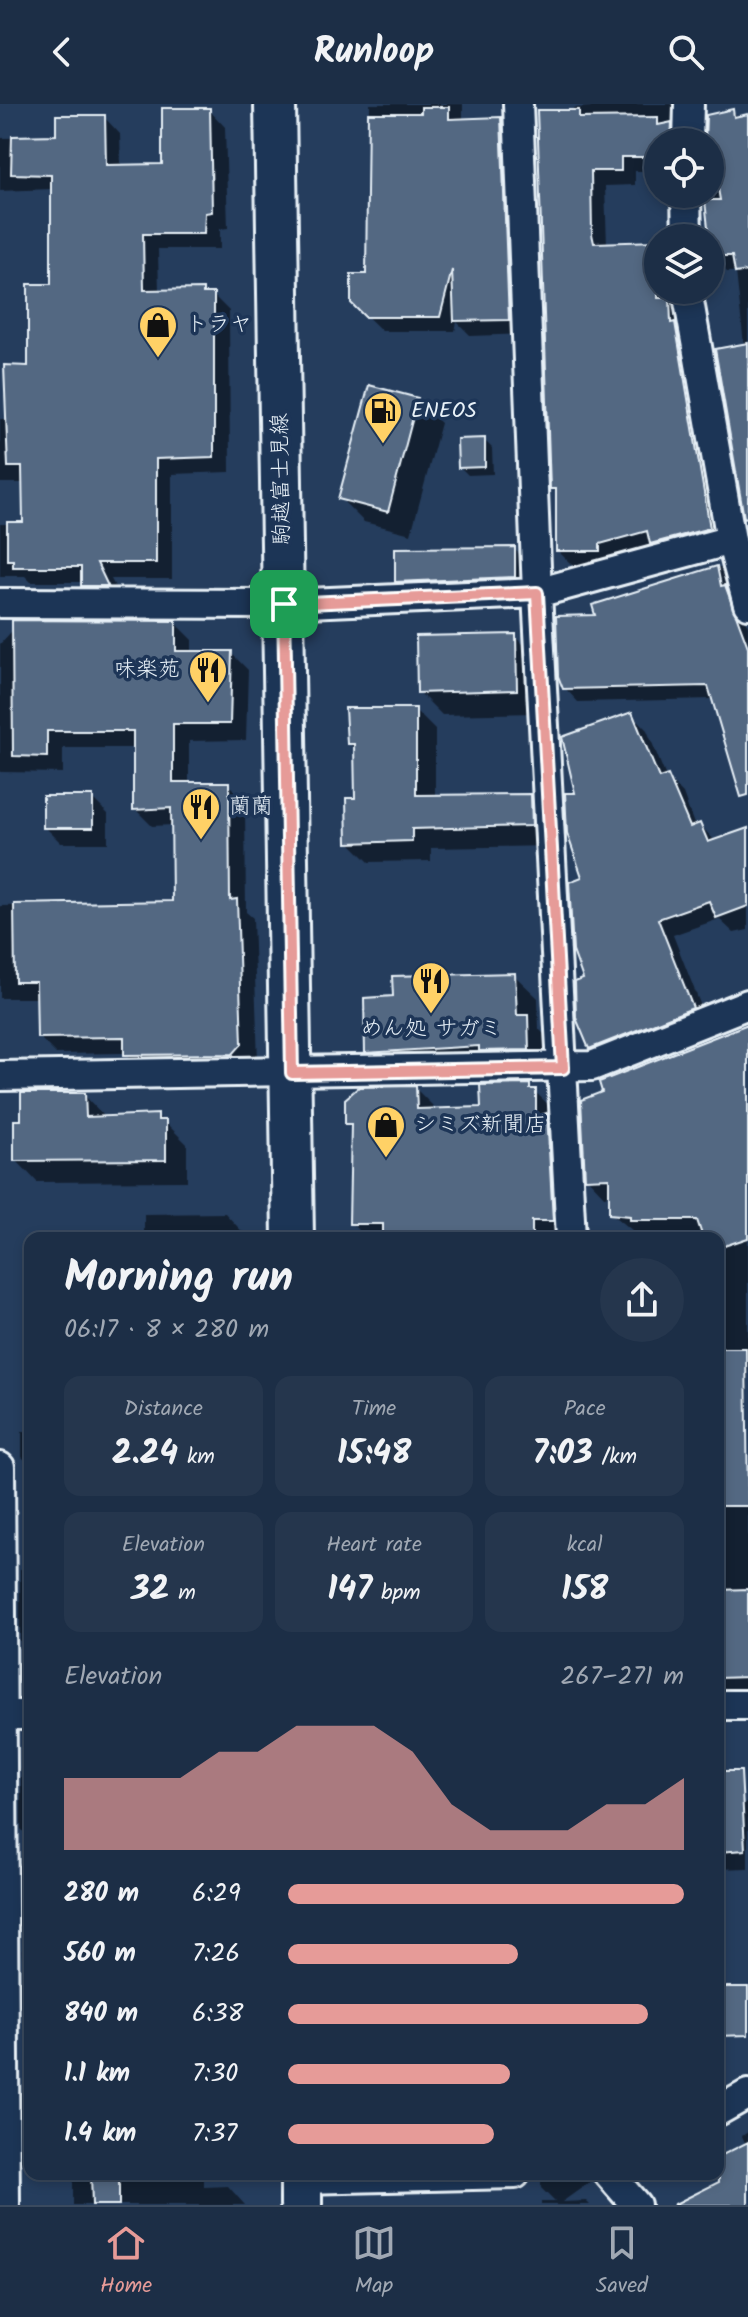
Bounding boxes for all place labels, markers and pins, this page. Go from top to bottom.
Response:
shop icon: トラヤ [137,304,179,359]
place label: トラヤ [186,308,252,343]
fuel station icon: ENEOS [362,390,404,445]
place label: ENEOS [411,394,477,429]
pin [250,570,318,638]
restaurant icon: 味楽苑 [187,649,229,704]
place label: 味楽苑 [114,653,180,688]
restaurant icon: 蘭蘭 [180,786,222,841]
place label: 蘭蘭 [229,790,273,825]
restaurant icon: めん処 サガミ [410,960,452,1015]
place label: めん処 サガミ [361,1012,501,1047]
shop icon: シミズ新聞店 [365,1104,407,1159]
place label: シミズ新聞店 [414,1108,546,1143]

